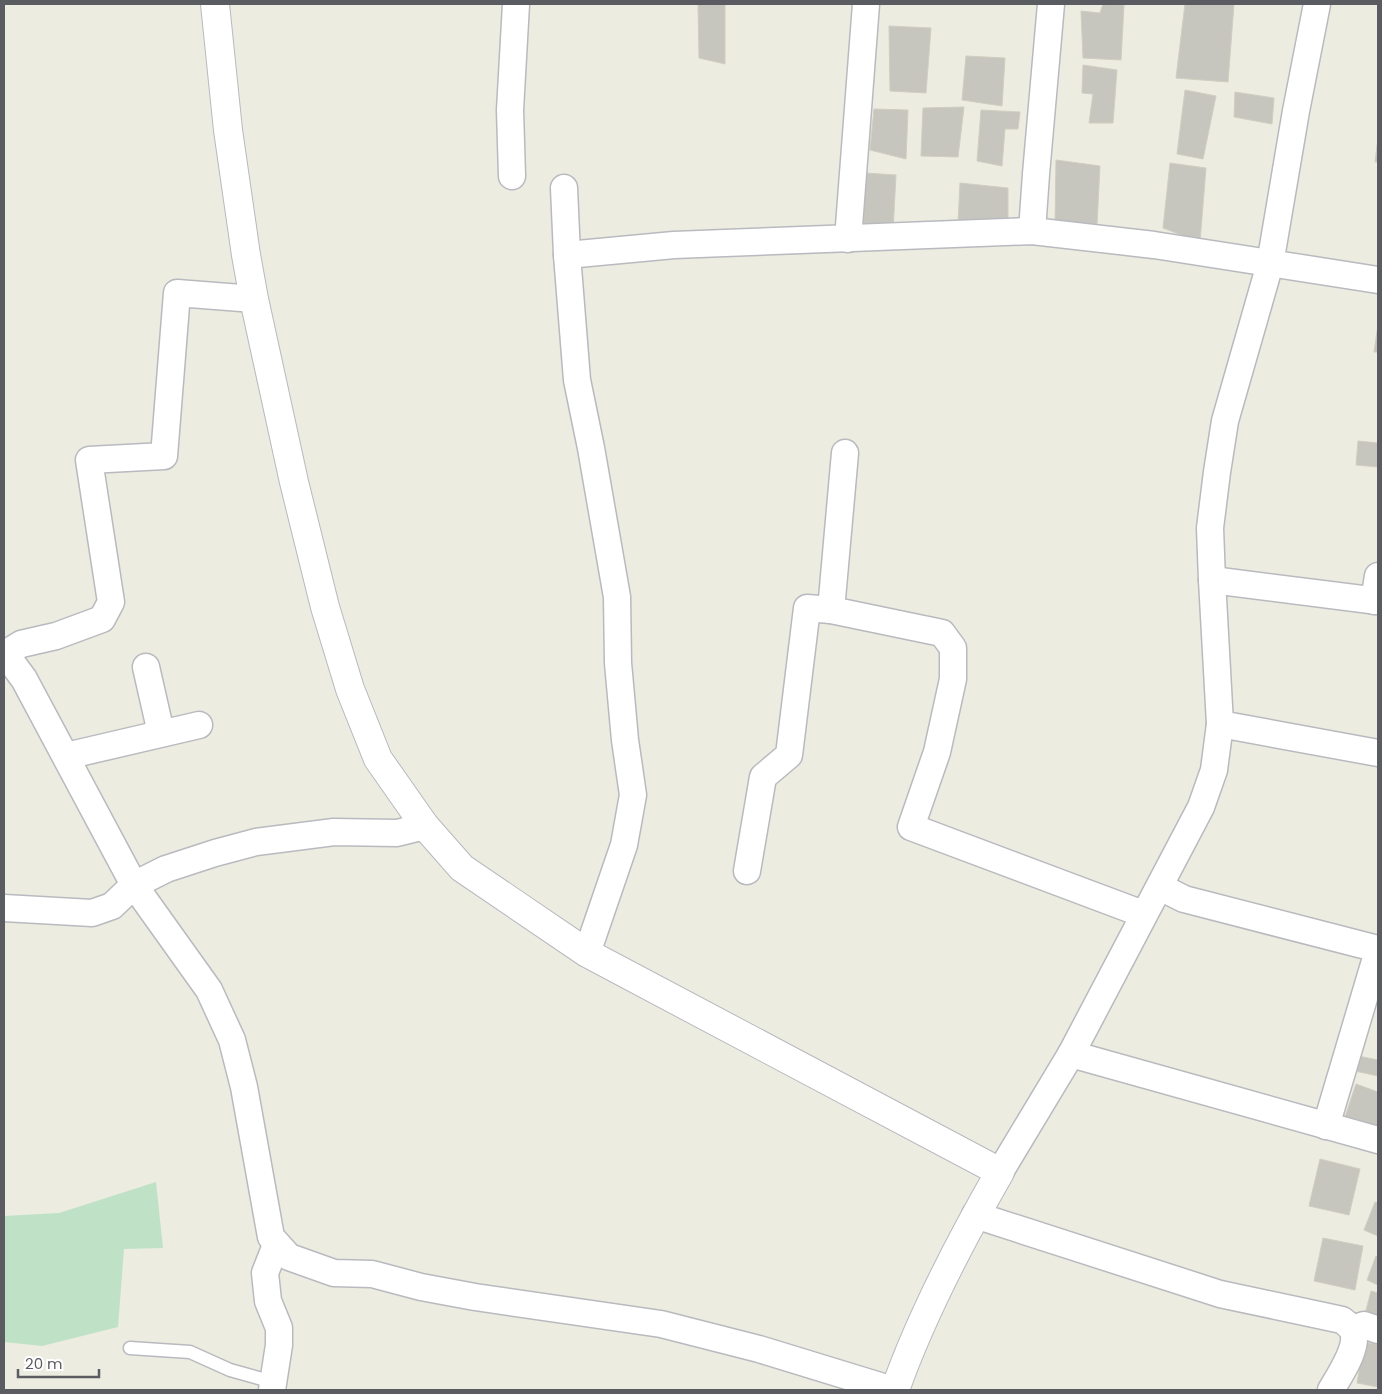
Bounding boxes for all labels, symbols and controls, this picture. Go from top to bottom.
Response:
scale bar [18,1346,99,1378]
text: 20 m [25,1353,63,1374]

